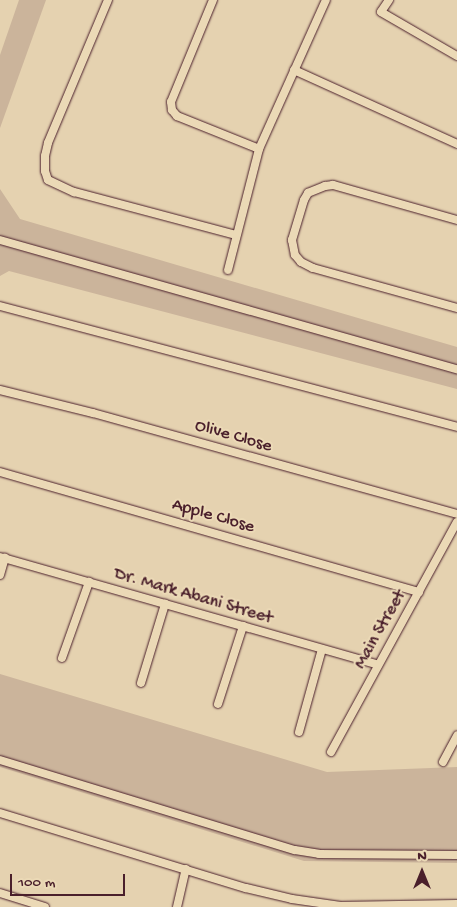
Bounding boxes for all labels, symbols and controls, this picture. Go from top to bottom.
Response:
street label: Olive Close [192,416,274,458]
street label: Apple Close [169,495,257,539]
street label: Dr. Mark Abani Street [111,564,275,630]
street label: Main Street [350,587,412,673]
north arrow [397,847,447,897]
text: N [417,848,427,865]
scale bar [12,864,128,896]
text: 100 m [18,874,55,892]

